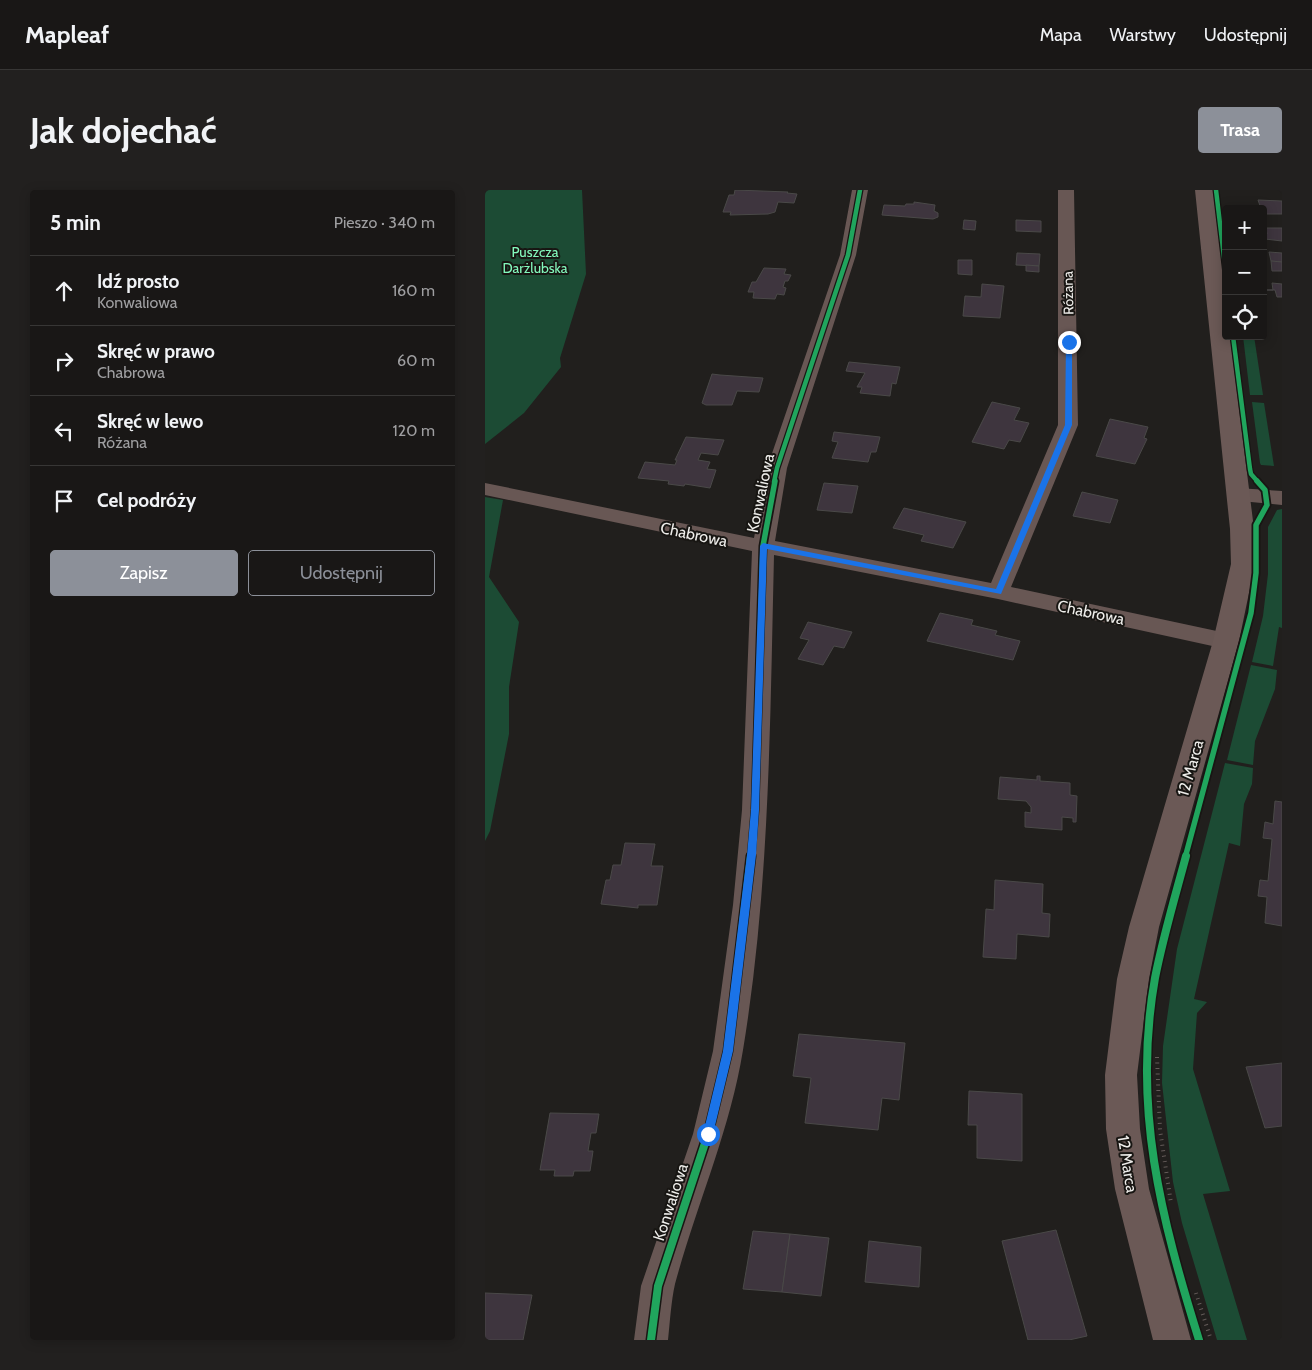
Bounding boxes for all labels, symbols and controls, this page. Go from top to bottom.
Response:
text: Mapleaf [25,20,109,49]
text: Mapa [1040,24,1082,46]
text: Warstwy [1110,24,1176,46]
text: Udostępnij [1204,24,1287,46]
button: Trasa [1198,107,1282,153]
text: Jak dojechać [30,109,217,152]
map controls [1222,205,1267,340]
button: + [1222,205,1267,250]
text: 5 min [50,210,101,235]
text: Pieszo · 340 m [334,213,435,232]
park label: Puszcza Darżlubska [503,243,568,277]
button: − [1222,250,1267,295]
text: Idź prosto [97,270,179,293]
street label: Różana [1059,271,1077,315]
icon: ahead [50,277,78,305]
text: 160 m [392,281,435,300]
text: Konwaliowa [97,293,177,312]
button: locate [1222,295,1267,340]
route end [1058,331,1081,354]
text: Skręć w prawo [97,340,215,363]
icon: right [50,347,78,375]
text: 60 m [397,351,435,370]
text: Chabrowa [97,363,165,382]
text: Skręć w lewo [97,410,203,433]
icon: left [50,417,78,445]
text: 120 m [393,421,435,440]
text: Różana [97,433,147,452]
street label: Konwaliowa [743,451,778,534]
icon: arrive [50,487,78,515]
text: Cel podróży [97,489,196,512]
street label: Chabrowa [659,518,729,551]
button: Zapisz [50,550,238,596]
button: Udostępnij [248,550,435,596]
street label: Chabrowa [1056,596,1126,629]
street label: 12 Marca [1173,738,1208,798]
route start [697,1123,720,1146]
street label: 12 Marca [1114,1134,1141,1194]
street label: Konwaliowa [649,1161,692,1243]

